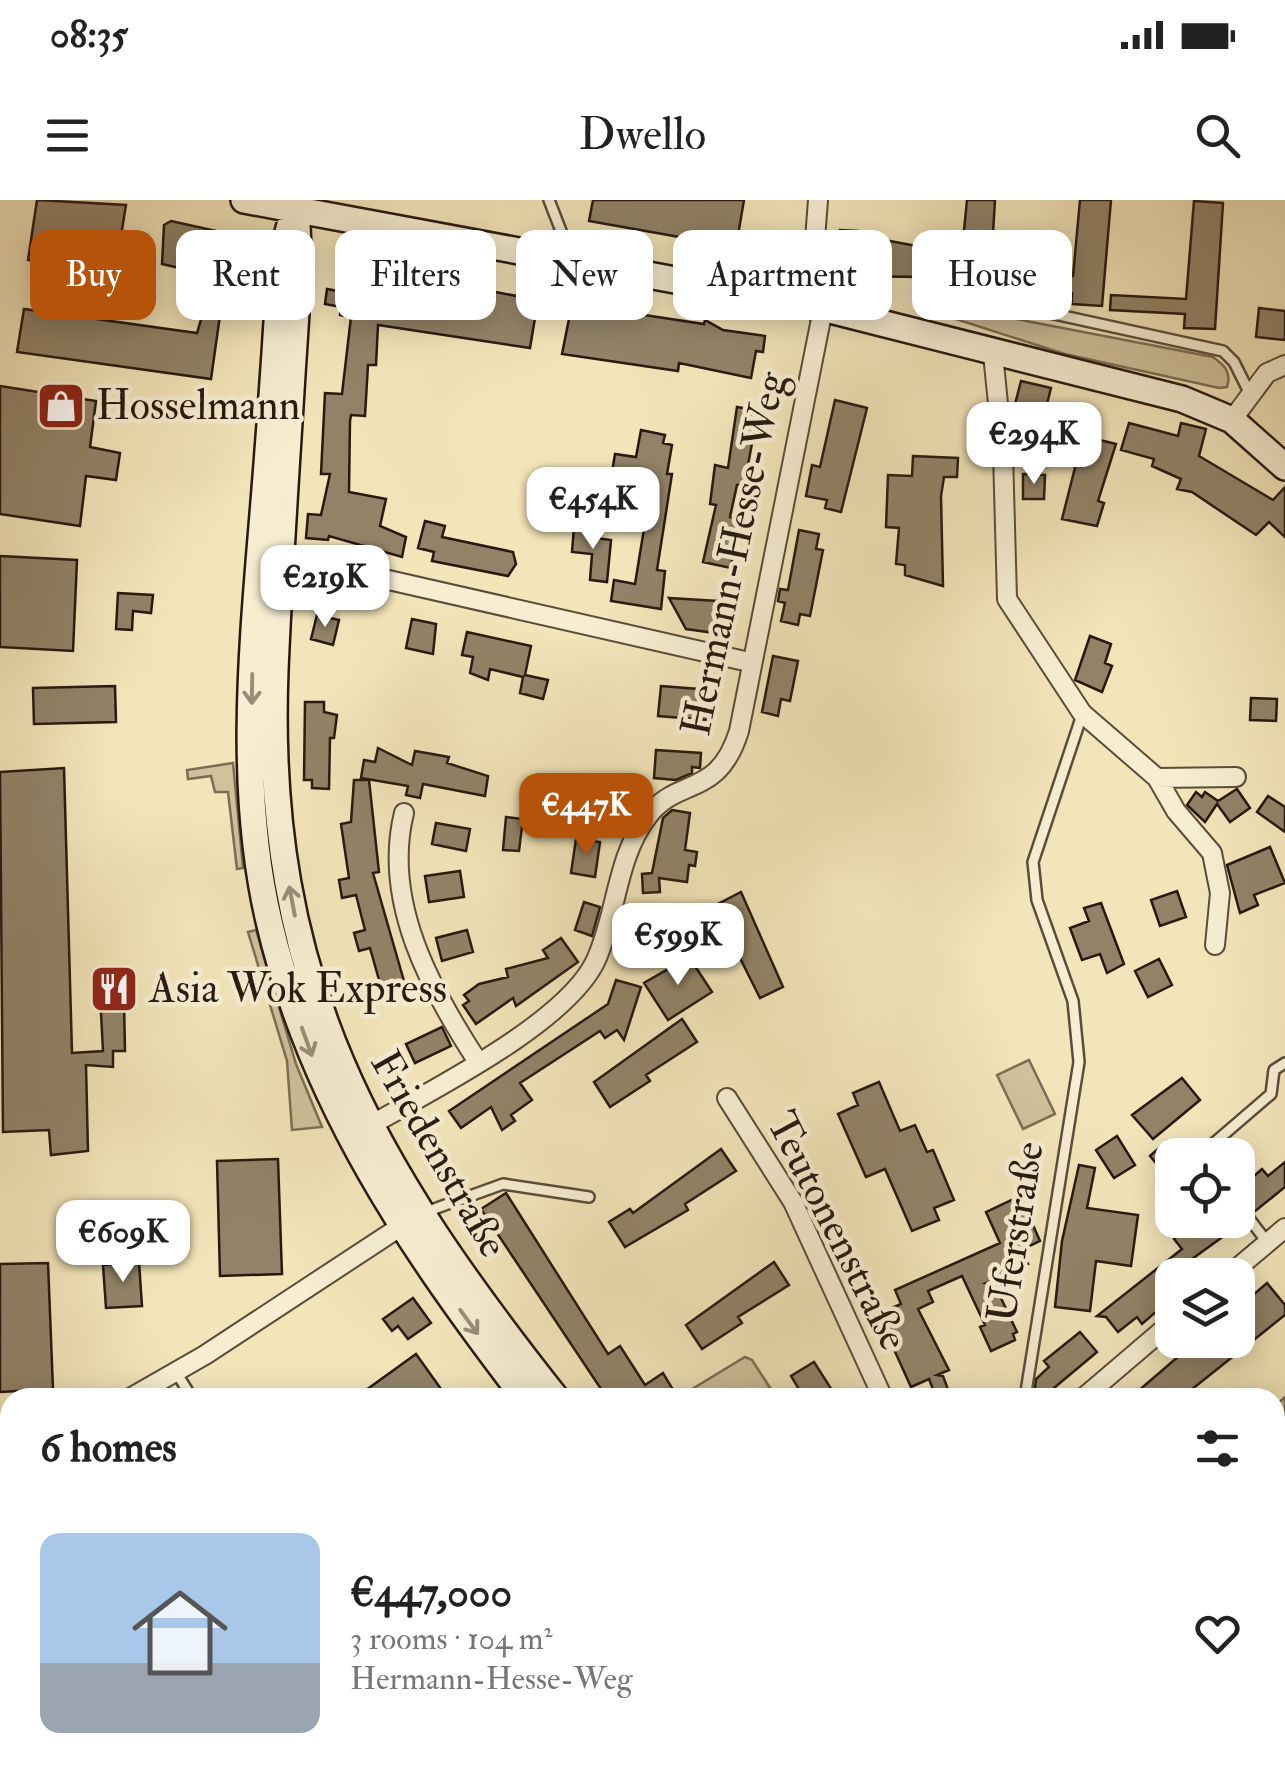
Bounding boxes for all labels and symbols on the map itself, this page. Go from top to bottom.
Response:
street label: Hermann-Hesse-Weg [670,366,798,741]
shop icon: Hosselmann [35,380,87,432]
place label: Hosselmann [96,380,300,432]
pin: €294K [964,402,1104,487]
pin: €454K [523,467,663,552]
pin: €219K [255,545,395,630]
one-way arrow [243,673,262,705]
pin: €447K [516,773,656,858]
one-way arrow [282,886,301,918]
pin: €599K [608,903,748,988]
restaurant icon: Asia Wok Express [88,963,140,1015]
place label: Asia Wok Express [148,963,447,1015]
one-way arrow [299,1026,317,1057]
street label: Friedenstraße [359,1041,519,1267]
street label: Teutonenstraße [755,1103,919,1359]
street label: Uferstraße [976,1138,1056,1326]
pin: €609K [53,1200,193,1285]
one-way arrow [458,1308,479,1336]

